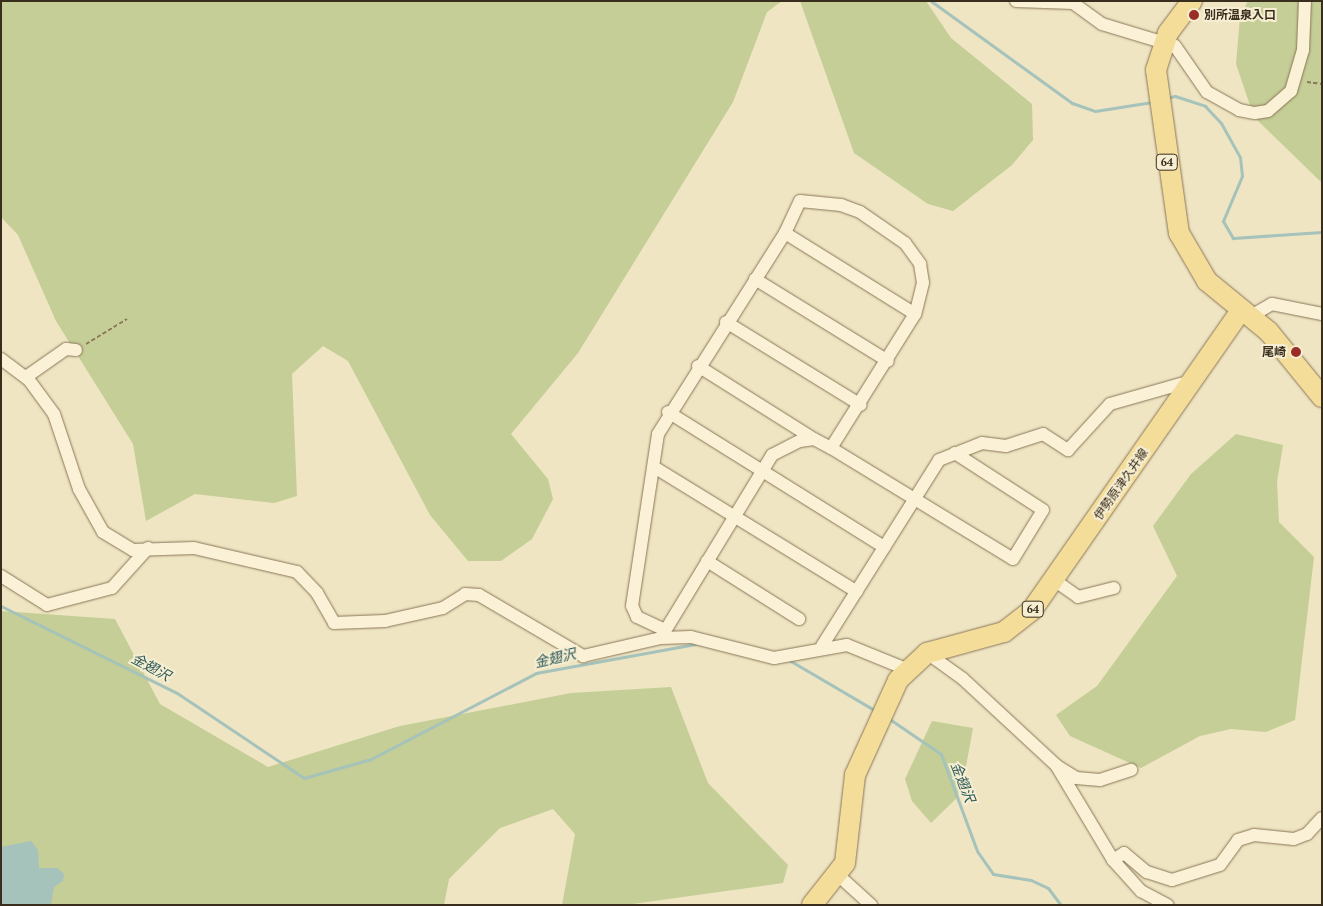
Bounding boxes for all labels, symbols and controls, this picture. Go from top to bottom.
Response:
place label: 別所温泉入口 [1204,8,1276,22]
marker: 別所温泉入口 [1188,9,1200,21]
road number: 64 [1156,154,1178,170]
place label: 尾崎 [1262,345,1286,359]
marker: 尾崎 [1290,346,1302,358]
street label: 伊勢原津久井線 [1091,445,1151,523]
road number: 64 [1022,600,1044,618]
water label: 金翅沢 [533,645,577,671]
water label: 金翅沢 [129,650,173,684]
water label: 金翅沢 [948,759,978,805]

